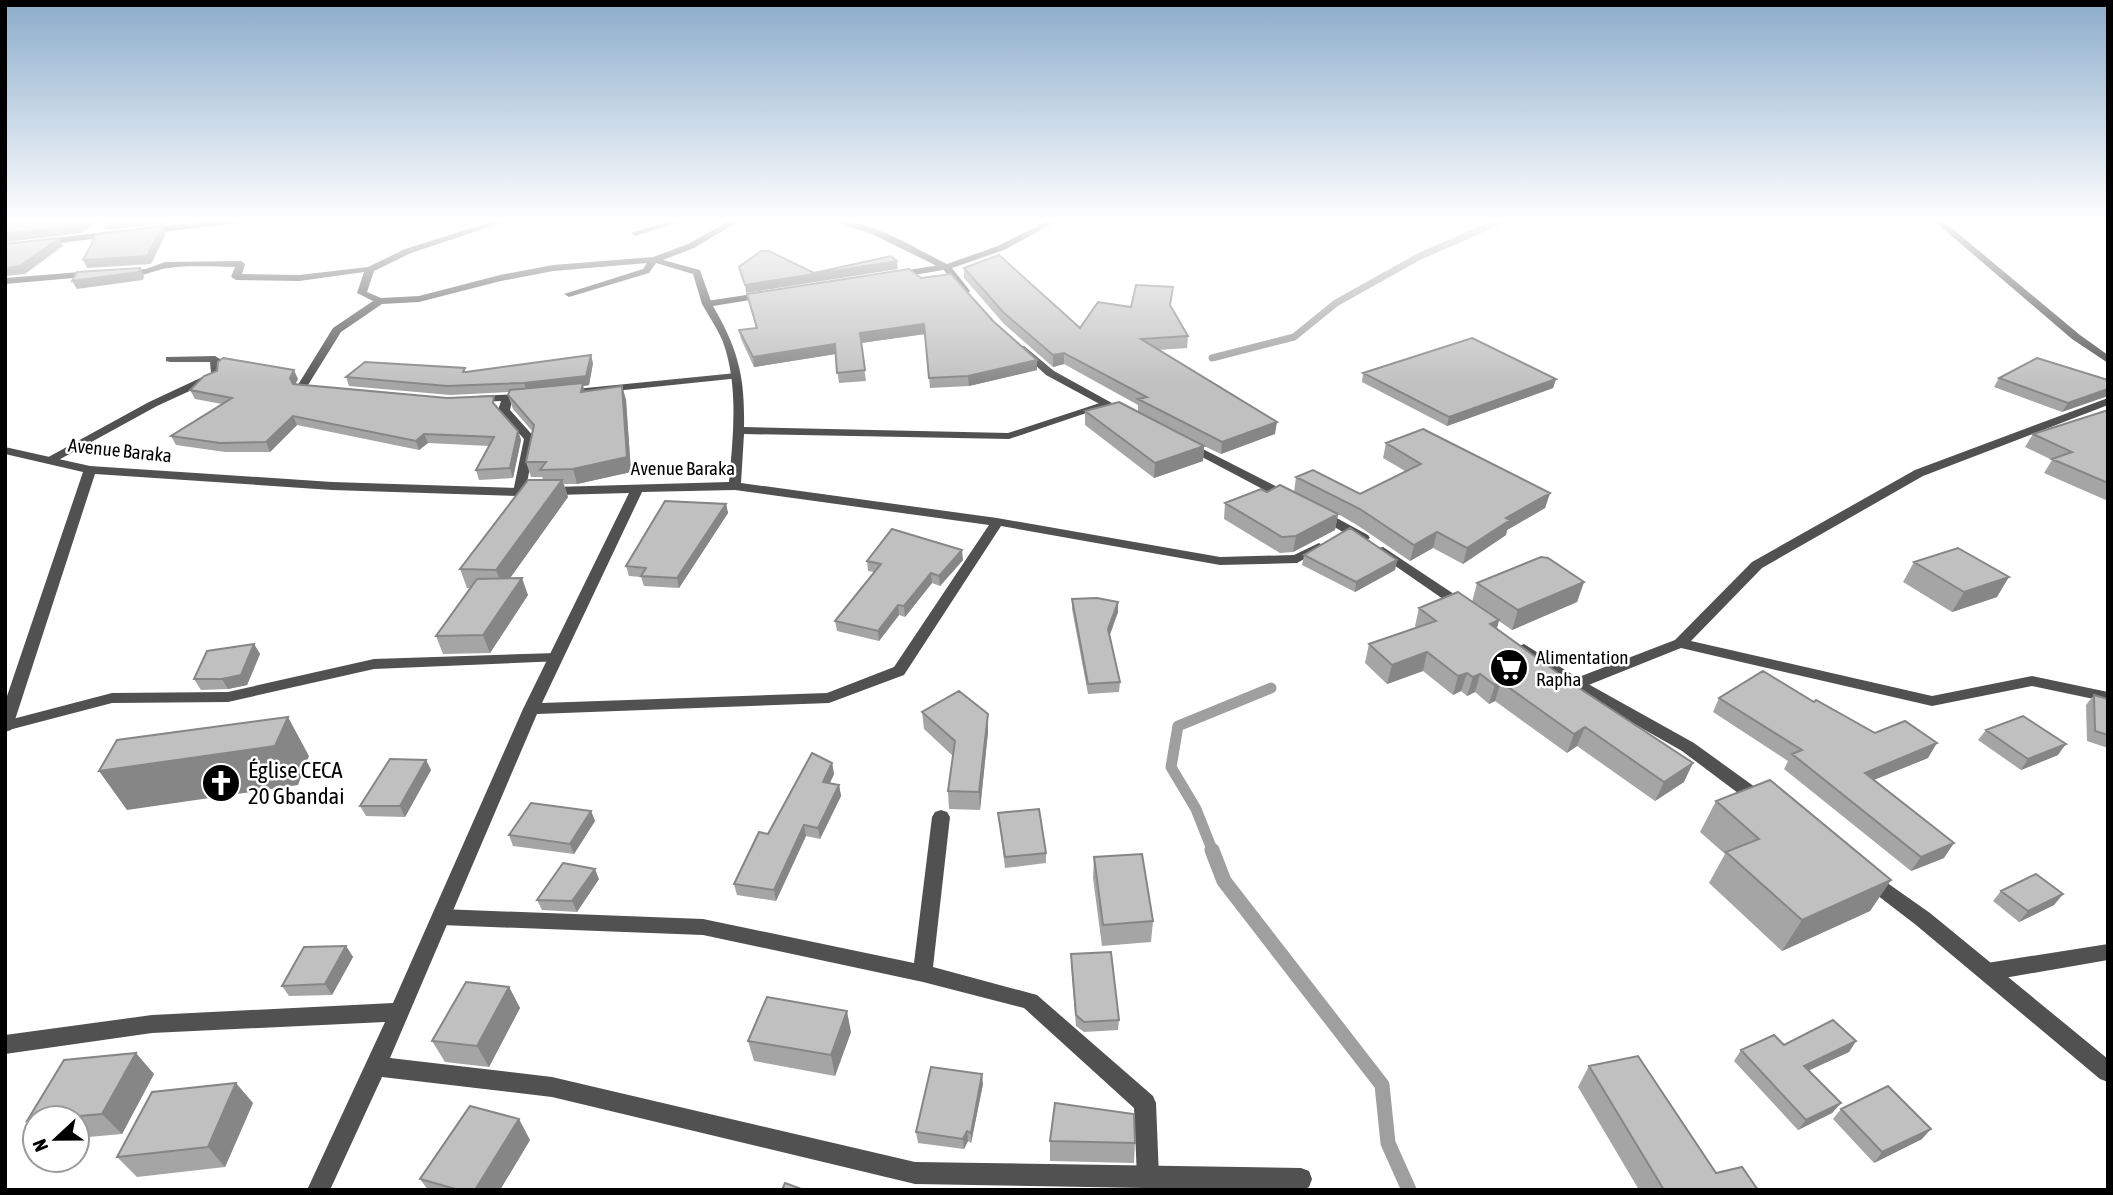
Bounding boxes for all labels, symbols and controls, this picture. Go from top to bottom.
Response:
street label: Avenue Baraka [67,434,173,466]
street label: Avenue Baraka [631,457,735,479]
place label: Alimentation Rapha [1536,646,1629,690]
supermarket icon: Alimentation Rapha [1488,647,1530,689]
place label: Église CECA 20 Gbandai [248,757,345,809]
church icon: Église CECA 20 Gbandai [200,762,242,804]
north arrow [21,1104,91,1174]
text: N [28,1136,53,1155]

